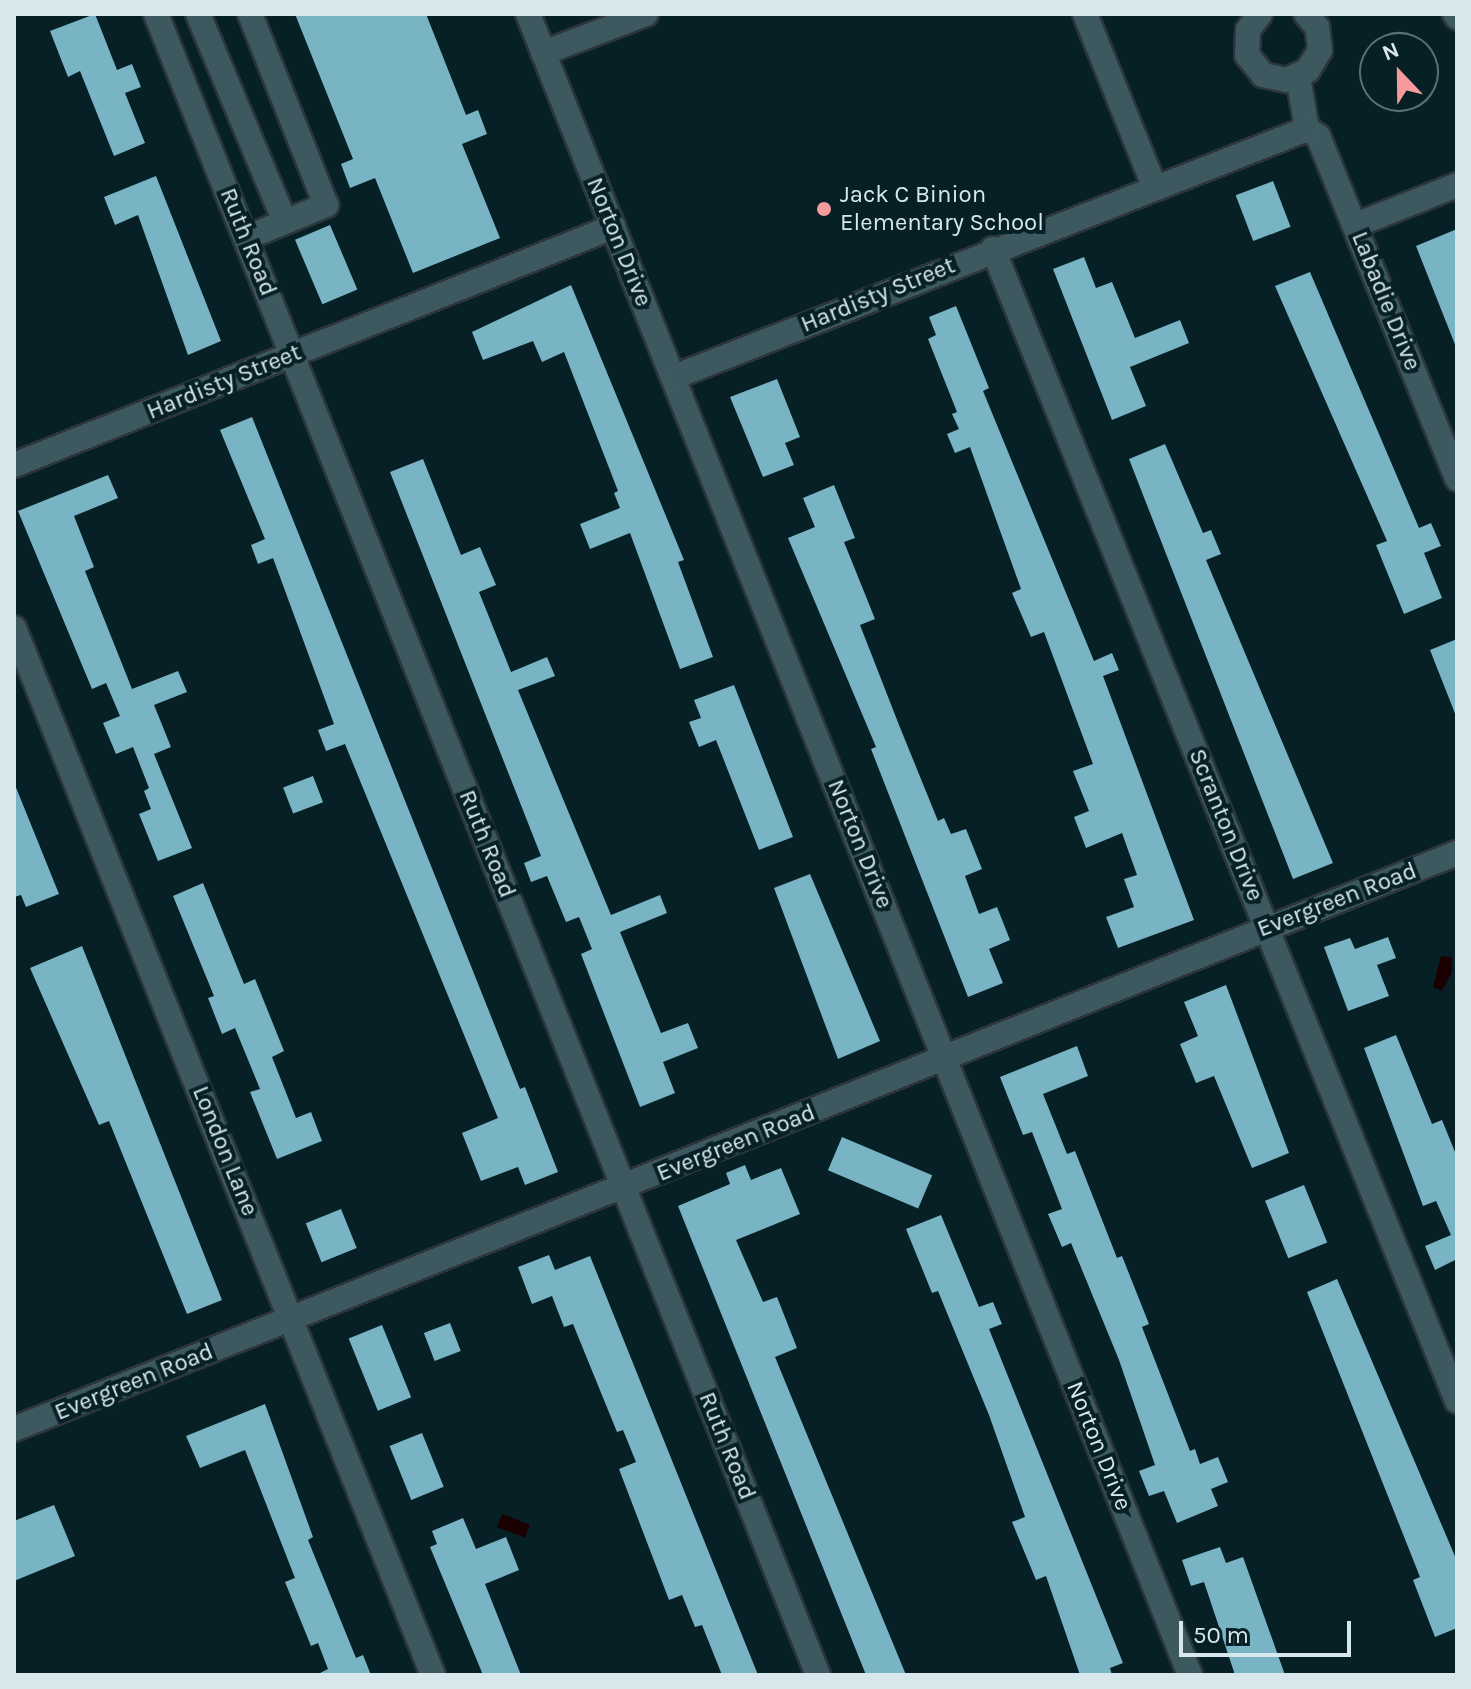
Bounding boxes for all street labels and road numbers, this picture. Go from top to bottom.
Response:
street label: Norton Drive [580,173,658,311]
street label: Ruth Road [213,184,283,300]
street label: Labadie Drive [1345,227,1427,375]
street label: Hardisty Street [797,251,959,339]
street label: Hardisty Street [143,338,305,426]
street label: Scranton Drive [1182,745,1270,905]
street label: Norton Drive [821,775,899,913]
street label: Ruth Road [452,786,522,902]
street label: Evergreen Road [1253,856,1421,944]
street label: London Lane [186,1082,264,1220]
street label: Evergreen Road [653,1098,819,1188]
street label: Evergreen Road [51,1337,217,1427]
street label: Norton Drive [1060,1377,1138,1515]
street label: Ruth Road [692,1388,762,1504]

